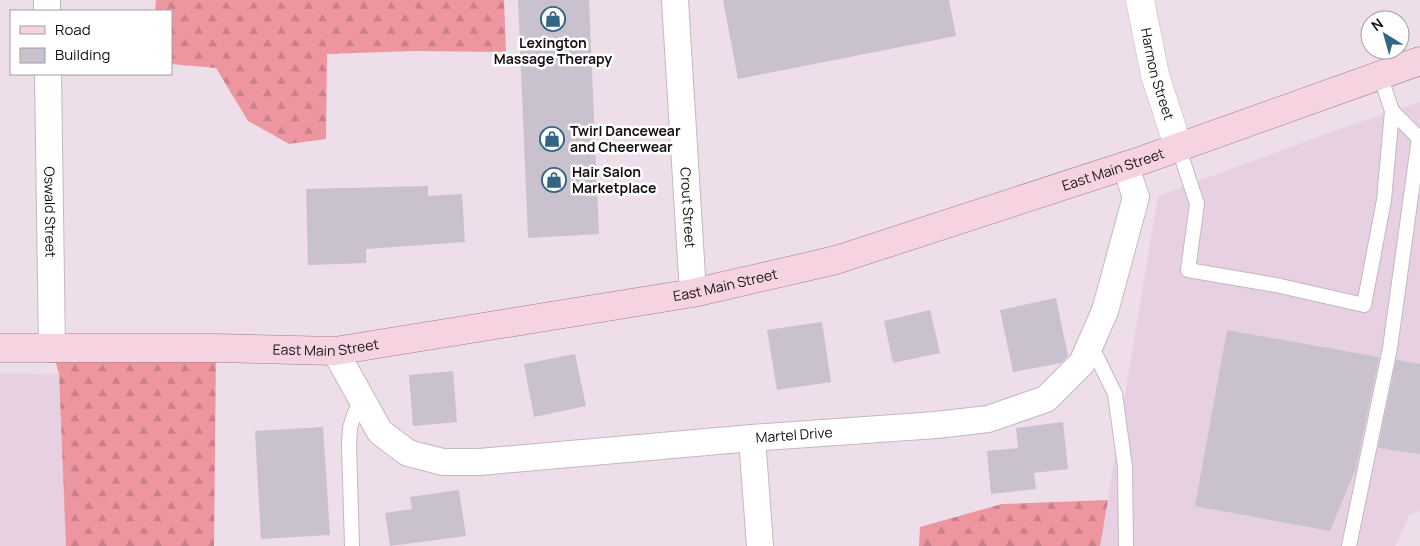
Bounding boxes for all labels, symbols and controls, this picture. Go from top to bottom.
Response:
shop icon: Lexington Massage Therapy [540,6,566,32]
legend [10,10,172,75]
north arrow [1360,10,1410,60]
text: N [1367,14,1387,35]
text: Road [55,19,91,40]
street label: Harmon Street [1137,26,1179,123]
place label: Lexington Massage Therapy [494,33,612,68]
text: Building [55,44,110,65]
place label: Twirl Dancewear and Cheerwear [570,121,681,156]
shop icon: Twirl Dancewear and Cheerwear [539,126,565,152]
street label: East Main Street [1059,143,1167,195]
place label: Hair Salon Marketplace [572,162,656,197]
street label: Oswald Street [40,166,61,258]
shop icon: Hair Salon Marketplace [541,167,567,193]
street label: Crout Street [676,167,700,249]
street label: East Main Street [672,264,780,305]
street label: East Main Street [272,334,381,360]
street label: Martel Drive [755,422,833,447]

